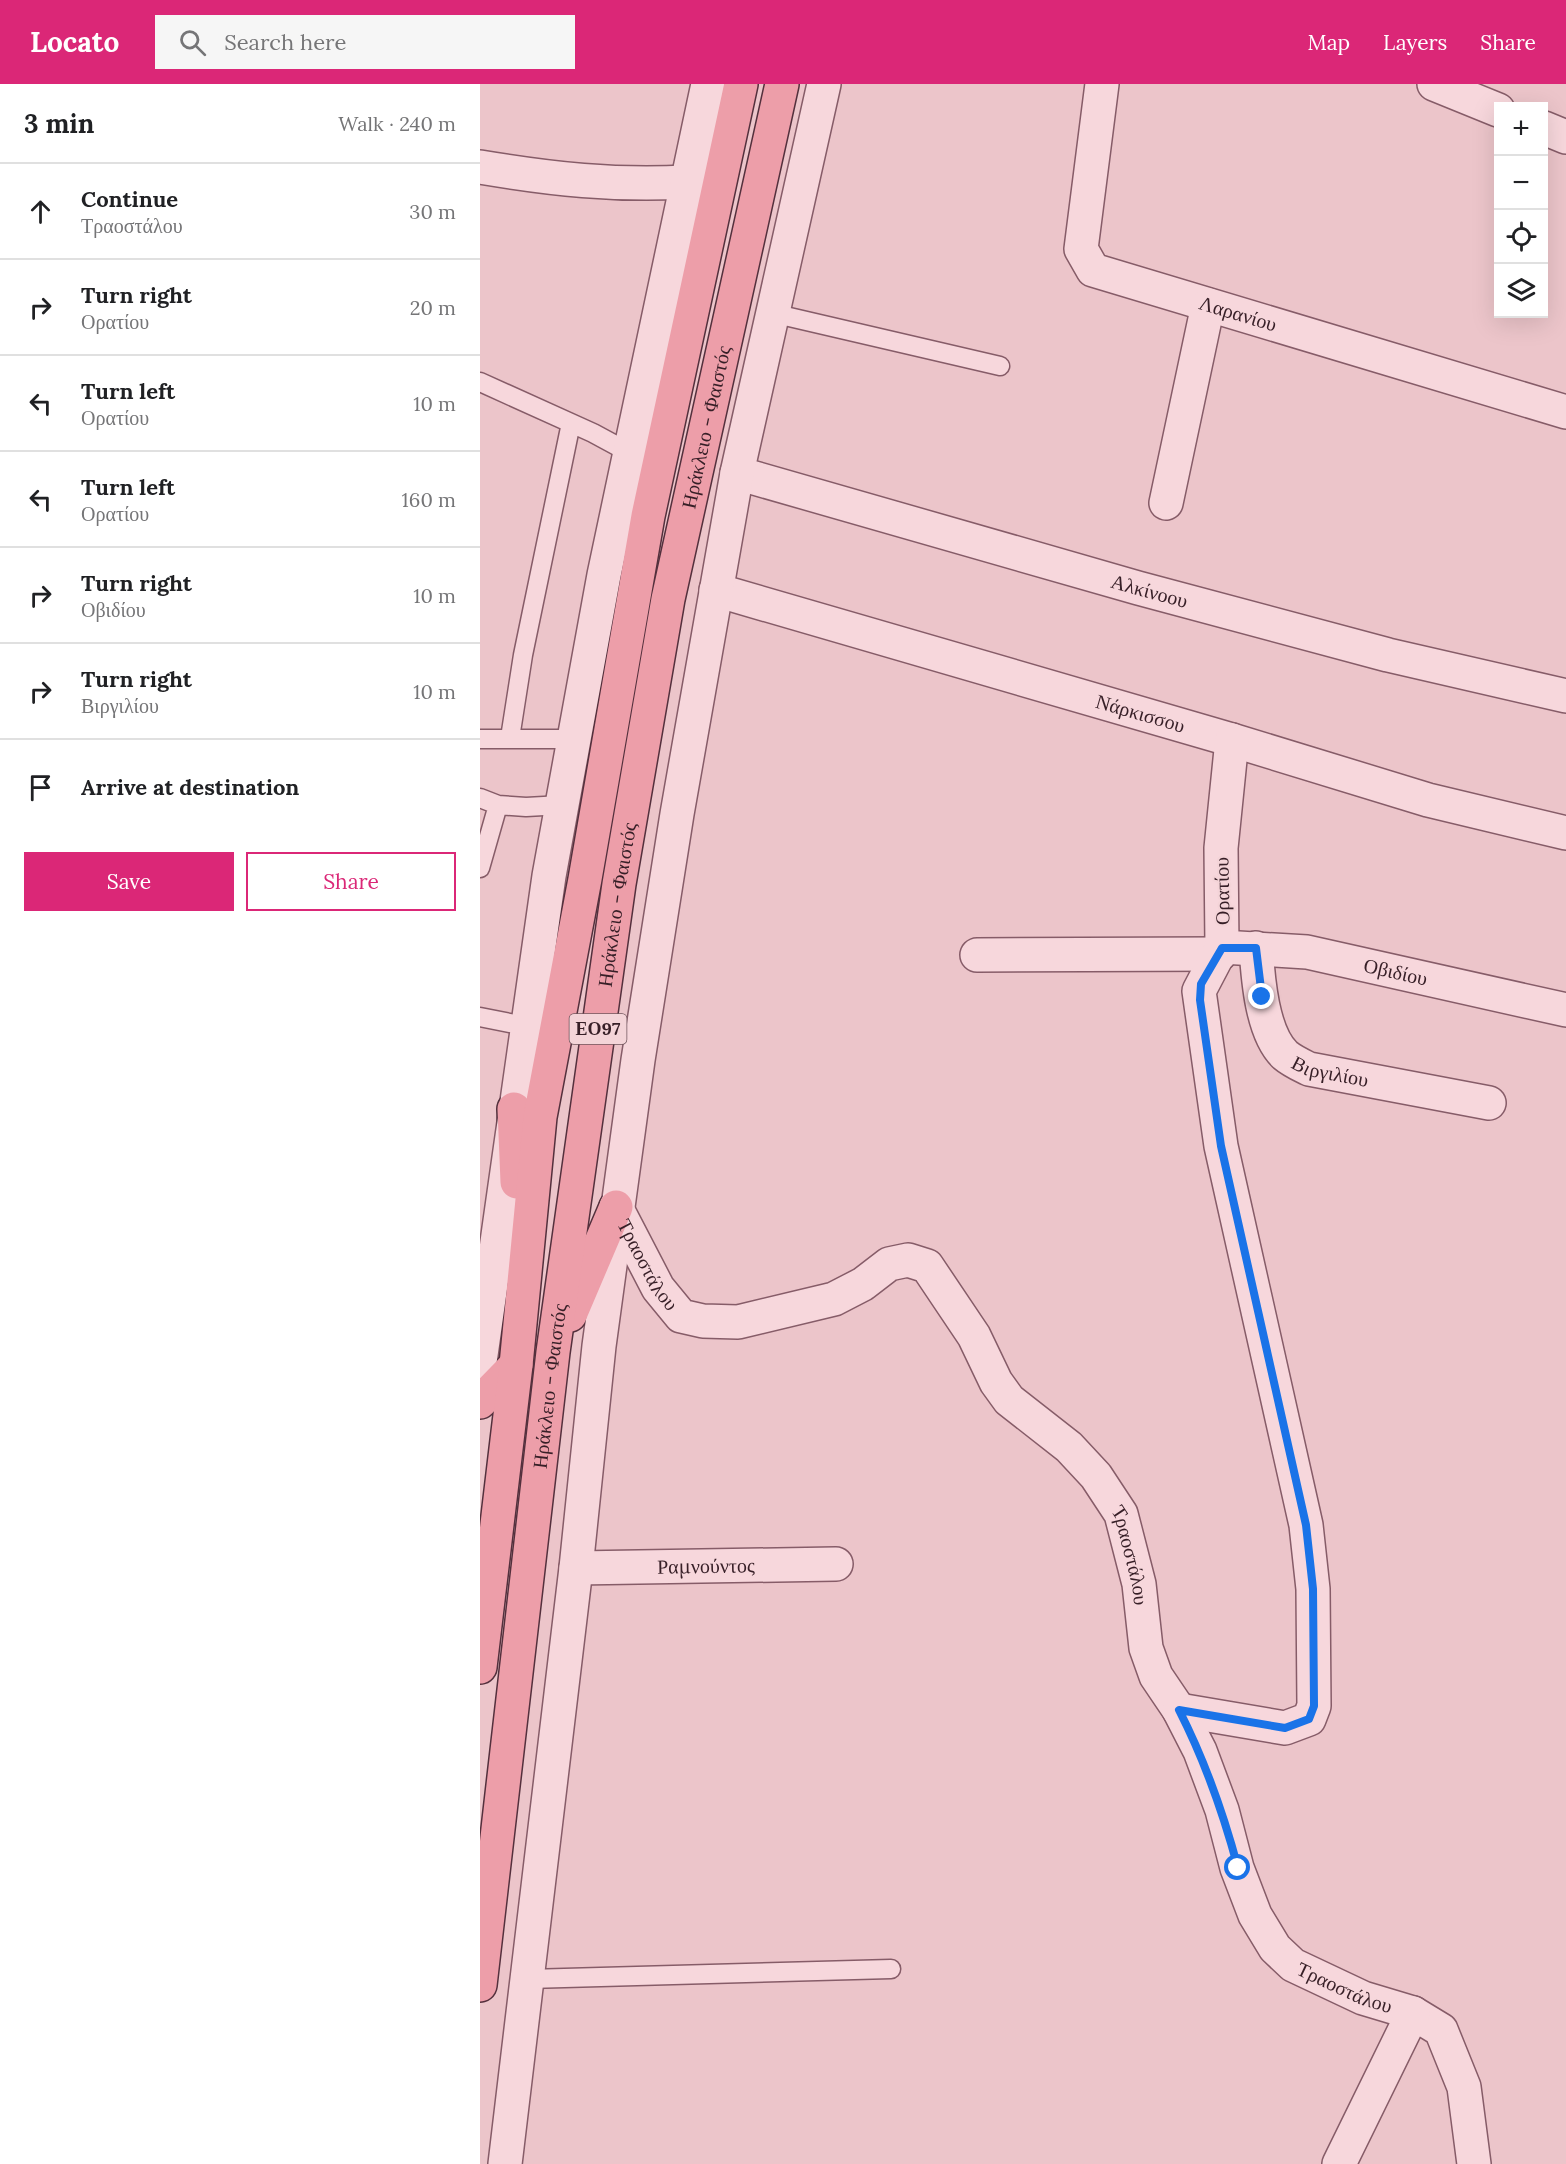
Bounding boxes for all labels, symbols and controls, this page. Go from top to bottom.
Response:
search box [155,15,575,69]
text: Locato [30,24,119,60]
icon: search [176,26,209,59]
text: Search here [224,28,346,56]
text: Map [1307,29,1350,56]
text: Layers [1383,29,1447,56]
text: Share [1480,29,1536,56]
map controls [1494,102,1548,318]
button: + [1494,102,1548,156]
text: 3 min [24,107,94,140]
text: Walk · 240 m [338,111,456,136]
button: − [1494,156,1548,210]
text: Continue [81,185,178,213]
icon: ahead [24,195,57,228]
text: 30 m [409,199,456,224]
button: locate [1494,210,1548,264]
text: Τραοστάλου [81,213,183,238]
button: layers [1494,264,1548,318]
text: Turn right [81,281,192,309]
street label: Λαρανίου [1196,290,1280,337]
icon: right [24,291,57,324]
text: 20 m [410,295,456,320]
text: Ορατίου [81,309,149,334]
street label: Ηράκλειο - Φαιστός [675,343,736,511]
text: Turn left [81,377,175,405]
icon: left [24,387,57,420]
text: 10 m [413,391,456,416]
text: Ορατίου [81,405,149,430]
text: Turn left [81,473,175,501]
icon: left [24,483,57,516]
text: 160 m [402,487,456,512]
text: Ορατίου [81,501,149,526]
street label: Αλκίνοου [1108,568,1191,613]
text: Turn right [81,569,192,597]
icon: right [24,579,57,612]
text: 10 m [413,583,456,608]
text: Οβιδίου [81,597,146,622]
text: Turn right [81,665,192,693]
icon: right [24,675,57,708]
text: 10 m [413,679,456,704]
street label: Νάρκισσου [1093,688,1188,738]
text: Βιργιλίου [81,693,159,718]
icon: arrive [24,771,57,804]
text: Arrive at destination [81,773,299,801]
street label: Ηράκλειο - Φαιστός [592,820,641,989]
button: Save [24,852,234,911]
button: Share [246,852,456,911]
street label: Ορατίου [1208,857,1235,925]
street label: Οβιδίου [1361,952,1430,991]
route end [1248,983,1274,1009]
road number: ΕΟ97 [570,1014,626,1044]
street label: Βιργιλίου [1288,1049,1371,1092]
street label: Τραοστάλου [612,1215,684,1315]
street label: Ηράκλειο - Φαιστός [527,1302,572,1470]
street label: Τραοστάλου [1106,1500,1154,1606]
street label: Ραμνούντος [657,1552,755,1579]
route start [1224,1854,1250,1880]
street label: Τραοστάλου [1293,1956,1396,2018]

